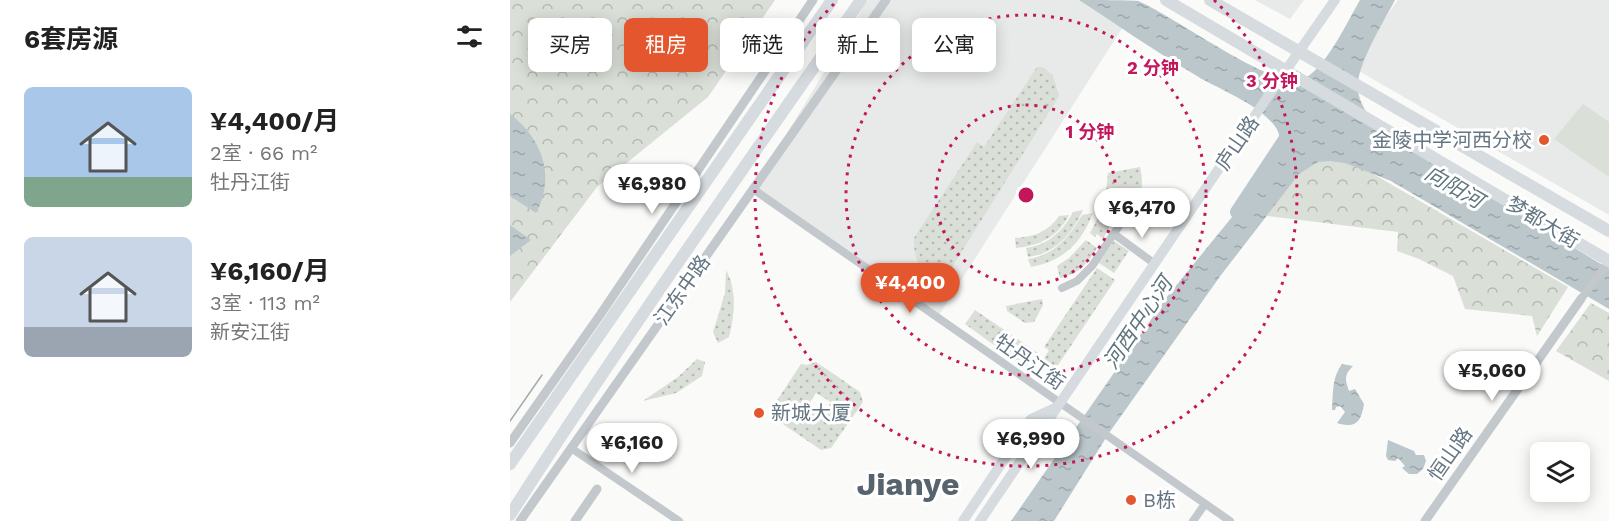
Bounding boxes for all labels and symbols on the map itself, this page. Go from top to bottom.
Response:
text: 2 分钟 [1127,57,1179,78]
text: 3 分钟 [1246,70,1298,91]
street label: 庐山路 [1210,111,1264,175]
text: 1 分钟 [1066,121,1114,142]
place label: 金陵中学河西分校 [1372,128,1532,152]
marker: 金陵中学河西分校 [1537,133,1551,147]
water label: 向阳河 [1421,160,1491,215]
pin: ¥6,980 [603,164,701,215]
centre of rings [1016,185,1036,205]
pin: ¥6,470 [1093,188,1191,239]
street label: 梦都大街 [1503,191,1583,253]
street label: 江东中路 [649,250,715,330]
pin: ¥4,400 [861,263,959,314]
water label: 河西中心河 [1098,269,1180,373]
street label: 牡丹江街 [990,329,1070,395]
pin: ¥5,060 [1443,351,1541,402]
place label: 新城大厦 [771,401,851,425]
marker: 新城大厦 [752,406,766,420]
pin: ¥6,990 [982,419,1080,470]
pin: ¥6,160 [583,423,681,474]
street label: 恒山路 [1423,423,1477,485]
district label: Jianye [857,465,959,503]
place label: B栋 [1143,488,1176,512]
marker: B栋 [1124,493,1138,507]

